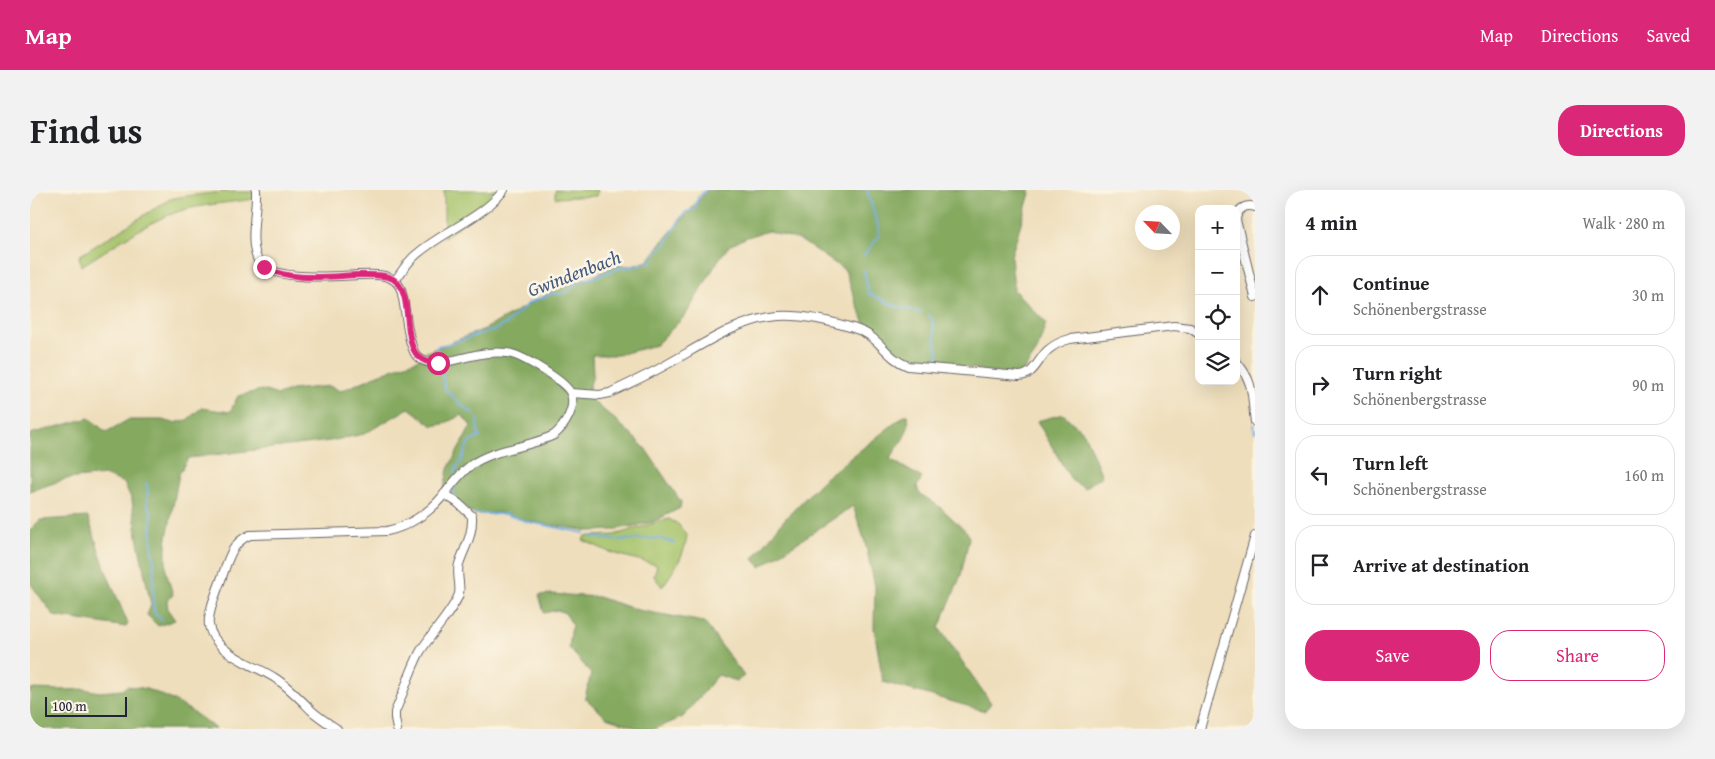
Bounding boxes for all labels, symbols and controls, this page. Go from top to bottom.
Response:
text: Map [25,18,72,53]
text: Map [1480,22,1513,49]
text: Directions [1541,22,1618,49]
text: Saved [1646,22,1690,49]
text: Find us [30,105,143,156]
button: Directions [1558,105,1685,156]
north arrow [1135,205,1180,250]
map controls [1195,205,1240,385]
button: + [1195,205,1240,250]
text: 4 min [1305,207,1357,238]
text: Walk · 280 m [1582,211,1665,235]
water label: Gwindenbach [523,242,625,304]
button: − [1195,250,1240,295]
route end [253,256,276,279]
text: Continue [1353,269,1430,297]
icon: ahead [1306,281,1334,309]
text: 30 m [1632,283,1664,307]
button: locate [1195,295,1240,340]
text: Schönenbergstrasse [1353,297,1487,321]
button: layers [1195,340,1240,385]
route start [427,352,450,375]
text: Turn right [1353,359,1442,387]
icon: right [1306,371,1334,399]
text: 90 m [1632,373,1664,397]
text: Schönenbergstrasse [1353,387,1487,411]
text: Turn left [1353,449,1428,477]
icon: left [1306,461,1334,489]
text: 160 m [1624,463,1664,487]
text: Schönenbergstrasse [1353,477,1487,501]
icon: arrive [1306,551,1334,579]
text: Arrive at destination [1353,551,1529,579]
button: Save [1305,630,1480,681]
button: Share [1490,630,1665,681]
scale bar [45,694,128,717]
text: 100 m [52,696,87,716]

